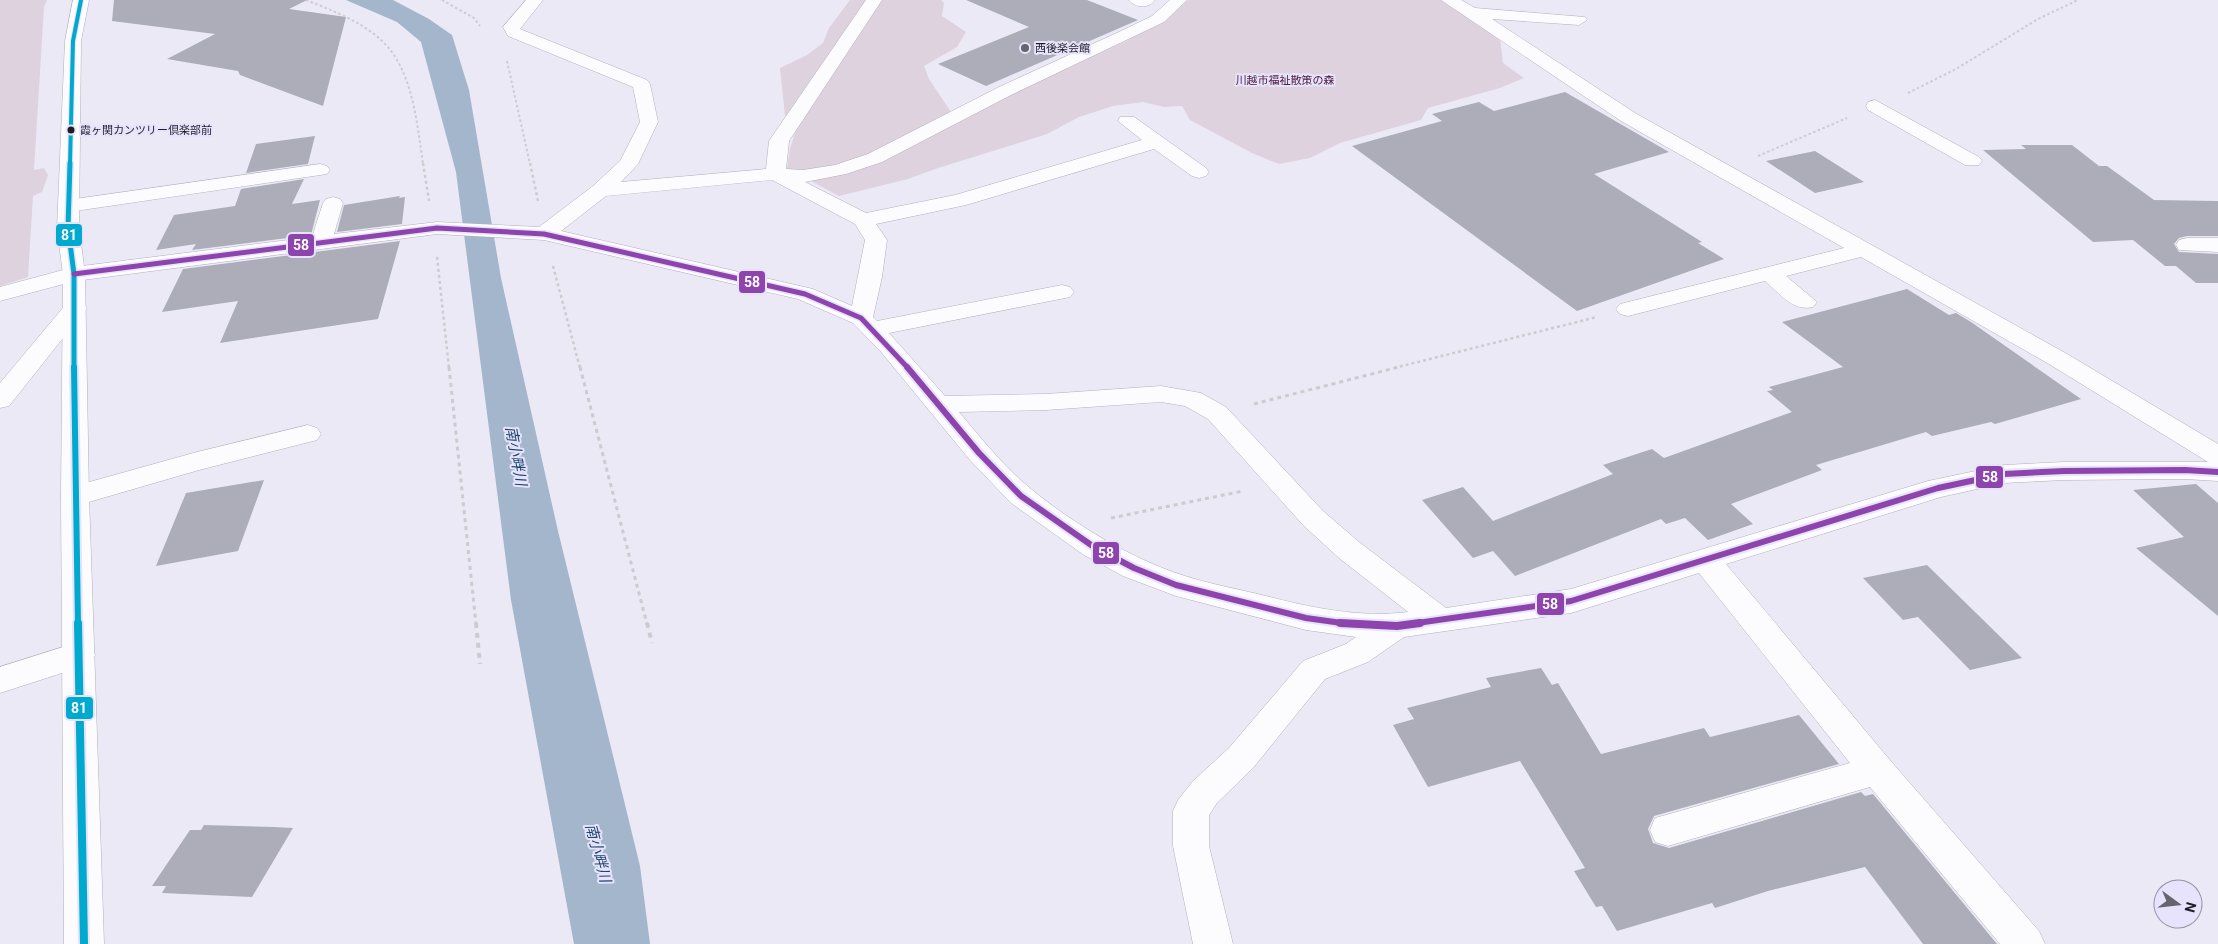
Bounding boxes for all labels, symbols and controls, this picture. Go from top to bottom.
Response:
marker: 西後楽会館 [1019,42,1031,54]
place label: 西後楽会館 [1035,42,1090,55]
park label: 川越市福祉散策の森 [1236,74,1335,87]
place label: 霞ヶ関カンツリー倶楽部前 [80,124,212,137]
marker: 霞ヶ関カンツリー倶楽部前 [66,125,76,135]
line badge: 81 [55,223,83,247]
text: 81 [61,227,77,243]
line badge: 58 [287,233,315,257]
text: 58 [293,237,309,253]
line badge: 58 [738,270,766,294]
text: 58 [744,274,760,290]
water label: 南小畔川 [502,425,530,489]
line badge: 58 [1975,465,2004,489]
text: 58 [1982,469,1998,485]
line badge: 58 [1092,541,1120,565]
text: 58 [1098,545,1114,561]
line badge: 58 [1536,592,1565,616]
text: 58 [1542,596,1558,612]
line badge: 81 [65,696,94,720]
text: 81 [71,700,87,716]
water label: 南小畔川 [582,822,615,886]
north arrow [2153,879,2203,929]
text: N [2182,901,2200,914]

